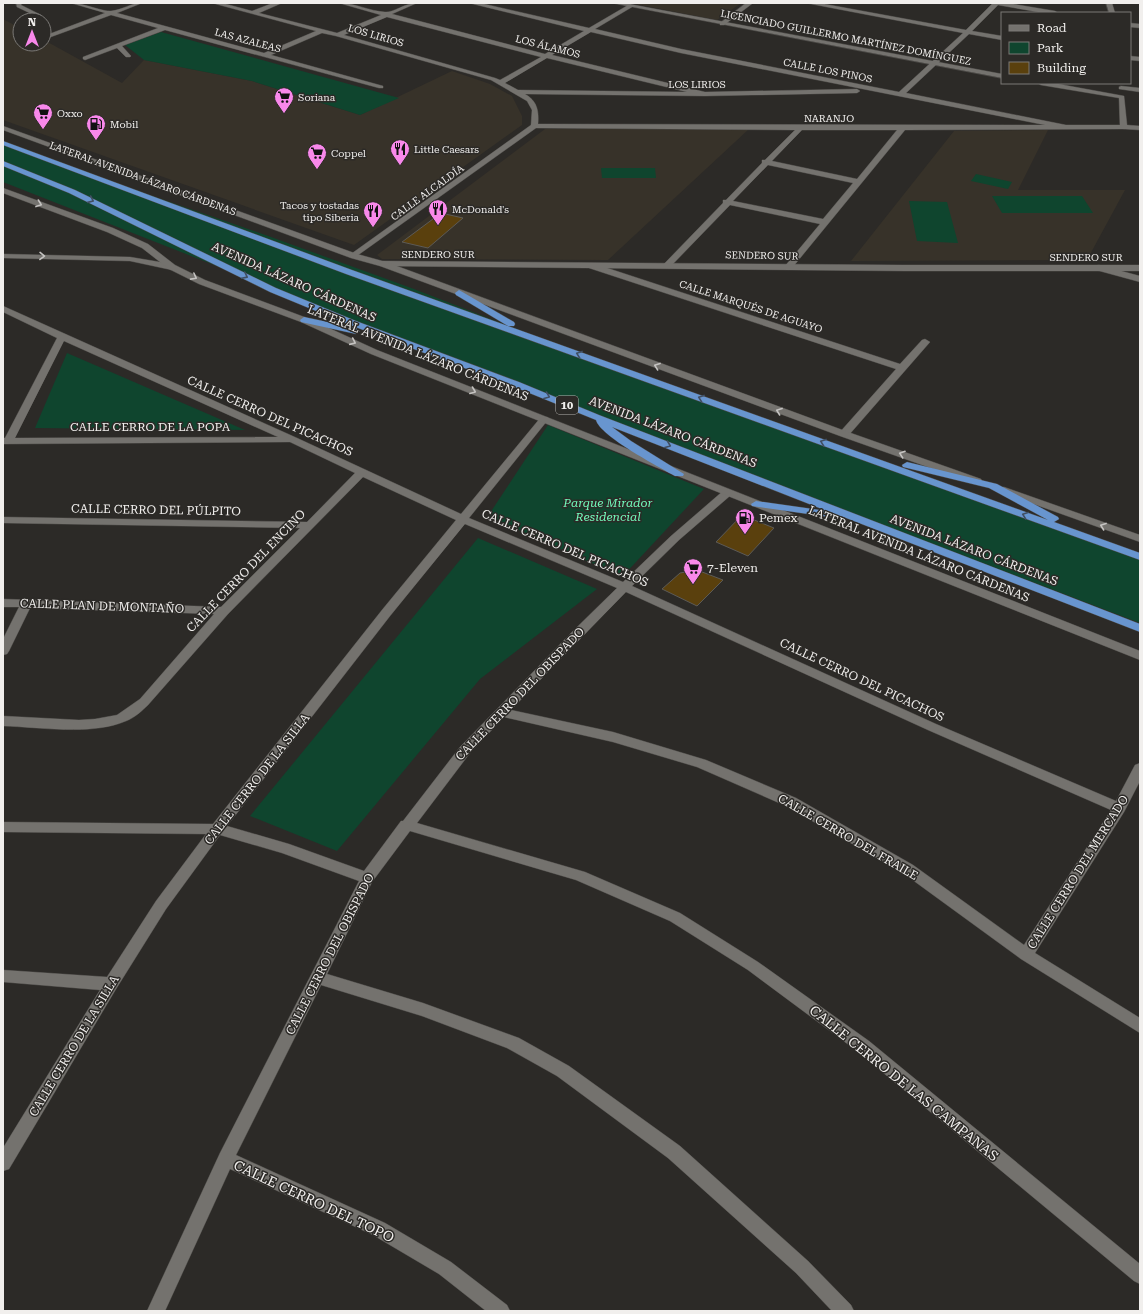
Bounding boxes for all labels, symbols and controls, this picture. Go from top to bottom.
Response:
street label: LICENCIADO GUILLERMO MARTÍNEZ DOMÍNGUEZ [720,8,972,67]
north arrow [12,12,52,52]
legend [1001,12,1131,84]
text: N [28,16,37,29]
text: Road [1037,21,1067,35]
street label: LOS LIRIOS [347,22,405,49]
street label: LAS AZALEAS [213,26,282,55]
street label: LOS ÁLAMOS [514,33,582,60]
text: Park [1037,41,1064,55]
street label: CALLE LOS PINOS [782,56,873,85]
text: Building [1037,61,1086,75]
street label: LOS LIRIOS [668,79,726,90]
supermarket icon: Soriana [273,86,295,114]
place label: Soriana [298,92,336,103]
supermarket icon: Oxxo [32,102,54,130]
place label: Oxxo [57,108,83,119]
fuel station icon: Mobil [85,113,107,141]
street label: NARANJO [804,113,854,124]
place label: Mobil [110,119,138,130]
restaurant icon: Little Caesars [389,138,411,166]
street label: LATERAL AVENIDA LÁZARO CÁRDENAS [48,139,238,217]
supermarket icon: Coppel [306,142,328,170]
place label: Little Caesars [414,144,479,155]
place label: Coppel [331,148,366,159]
street label: CALLE ALCALDÍA [389,162,466,223]
one-way arrow [86,195,94,203]
restaurant icon: McDonald's [427,198,449,226]
one-way arrow [36,199,43,207]
place label: Tacos y tostadas tipo Siberia [280,200,360,223]
restaurant icon: Tacos y tostadas tipo Siberia [362,200,384,228]
place label: McDonald's [452,204,509,215]
street label: AVENIDA LÁZARO CÁRDENAS [209,239,379,325]
street label: SENDERO SUR [401,249,475,260]
street label: SENDERO SUR [725,249,799,262]
one-way arrow [39,252,45,260]
street label: SENDERO SUR [1049,252,1123,263]
one-way arrow [240,271,248,279]
one-way arrow [190,273,197,280]
street label: CALLE MARQUÉS DE AGUAYO [678,278,824,335]
street label: LATERAL AVENIDA LÁZARO CÁRDENAS [305,302,531,404]
one-way arrow [349,338,356,346]
one-way arrow [575,351,582,359]
one-way arrow [654,362,661,371]
street label: CALLE CERRO DEL PICACHOS [185,373,355,459]
one-way arrow [470,387,477,395]
one-way arrow [544,392,551,400]
street label: AVENIDA LÁZARO CÁRDENAS [587,393,759,471]
one-way arrow [697,395,704,403]
road number: 10 [556,396,578,414]
one-way arrow [776,407,783,415]
street label: CALLE CERRO DE LA POPA [70,420,231,434]
one-way arrow [820,438,827,447]
one-way arrow [664,440,671,448]
one-way arrow [898,451,905,459]
park label: Parque Mirador Residencial [562,496,653,524]
street label: CALLE CERRO DEL PÚLPITO [71,502,241,518]
street label: LATERAL AVENIDA LÁZARO CÁRDENAS [806,503,1032,605]
street label: CALLE CERRO DEL PICACHOS [479,506,651,590]
street label: CALLE CERRO DEL ENCINO [184,507,308,635]
fuel station icon: Pemex [734,507,756,535]
place label: Pemex [759,511,797,525]
street label: AVENIDA LÁZARO CÁRDENAS [888,511,1060,589]
one-way arrow [1021,511,1028,520]
one-way arrow [1100,522,1107,531]
supermarket icon: 7-Eleven [682,557,704,585]
place label: 7-Eleven [707,561,758,575]
street label: CALLE PLAN DE MONTAÑO [20,596,184,616]
street label: CALLE CERRO DEL OBISPADO [453,625,587,763]
street label: CALLE CERRO DEL PICACHOS [778,636,946,724]
street label: CALLE CERRO DE LA SILLA [202,710,313,847]
street label: CALLE CERRO DEL FRAILE [776,791,920,883]
street label: CALLE CERRO DEL MERCADO [1025,793,1131,951]
street label: CALLE CERRO DEL OBISPADO [283,871,377,1037]
street label: CALLE CERRO DE LA SILLA [26,972,122,1119]
street label: CALLE CERRO DE LAS CAMPANAS [806,1002,1002,1164]
street label: CALLE CERRO DEL TOPO [231,1157,397,1245]

